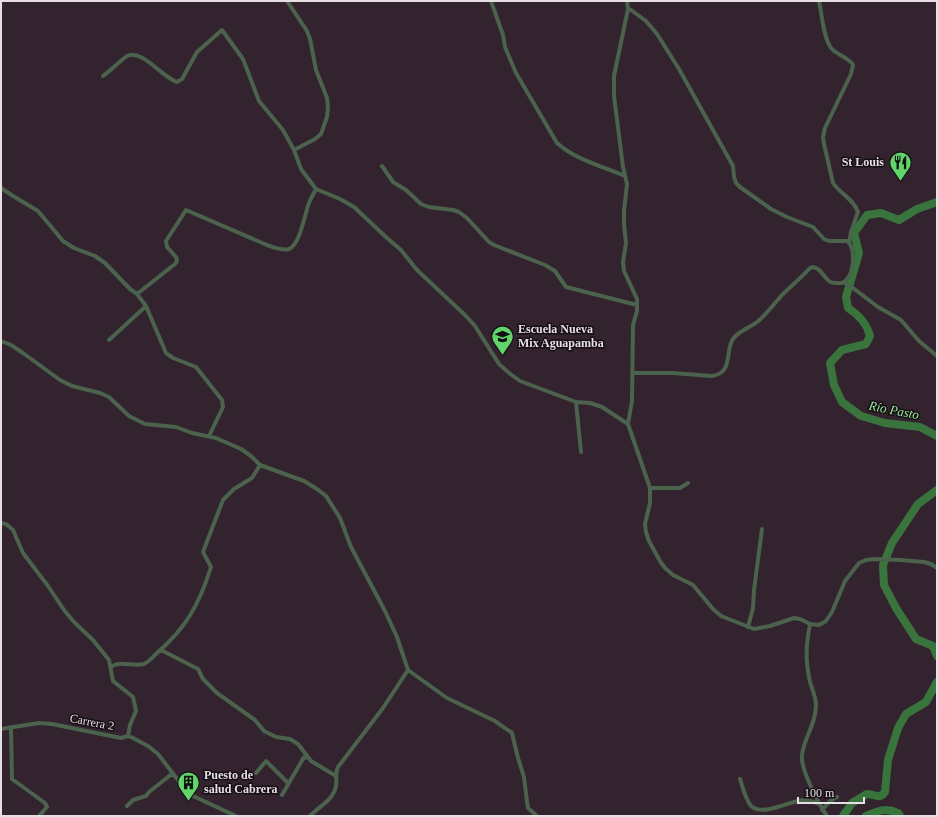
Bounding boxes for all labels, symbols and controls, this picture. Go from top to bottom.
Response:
restaurant icon: St Louis [887,149,913,182]
place label: St Louis [842,155,884,169]
place label: Escuela Nueva Mix Aguapamba [518,322,604,350]
school or university icon: Escuela Nueva Mix Aguapamba [489,323,515,356]
water label: Río Pasto [867,398,921,422]
street label: Carrera 2 [69,711,115,733]
place label: Puesto de salud Cabrera [204,768,277,796]
building icon: Puesto de salud Cabrera [176,769,202,802]
scale bar [798,779,864,805]
text: 100 m [804,786,835,800]

